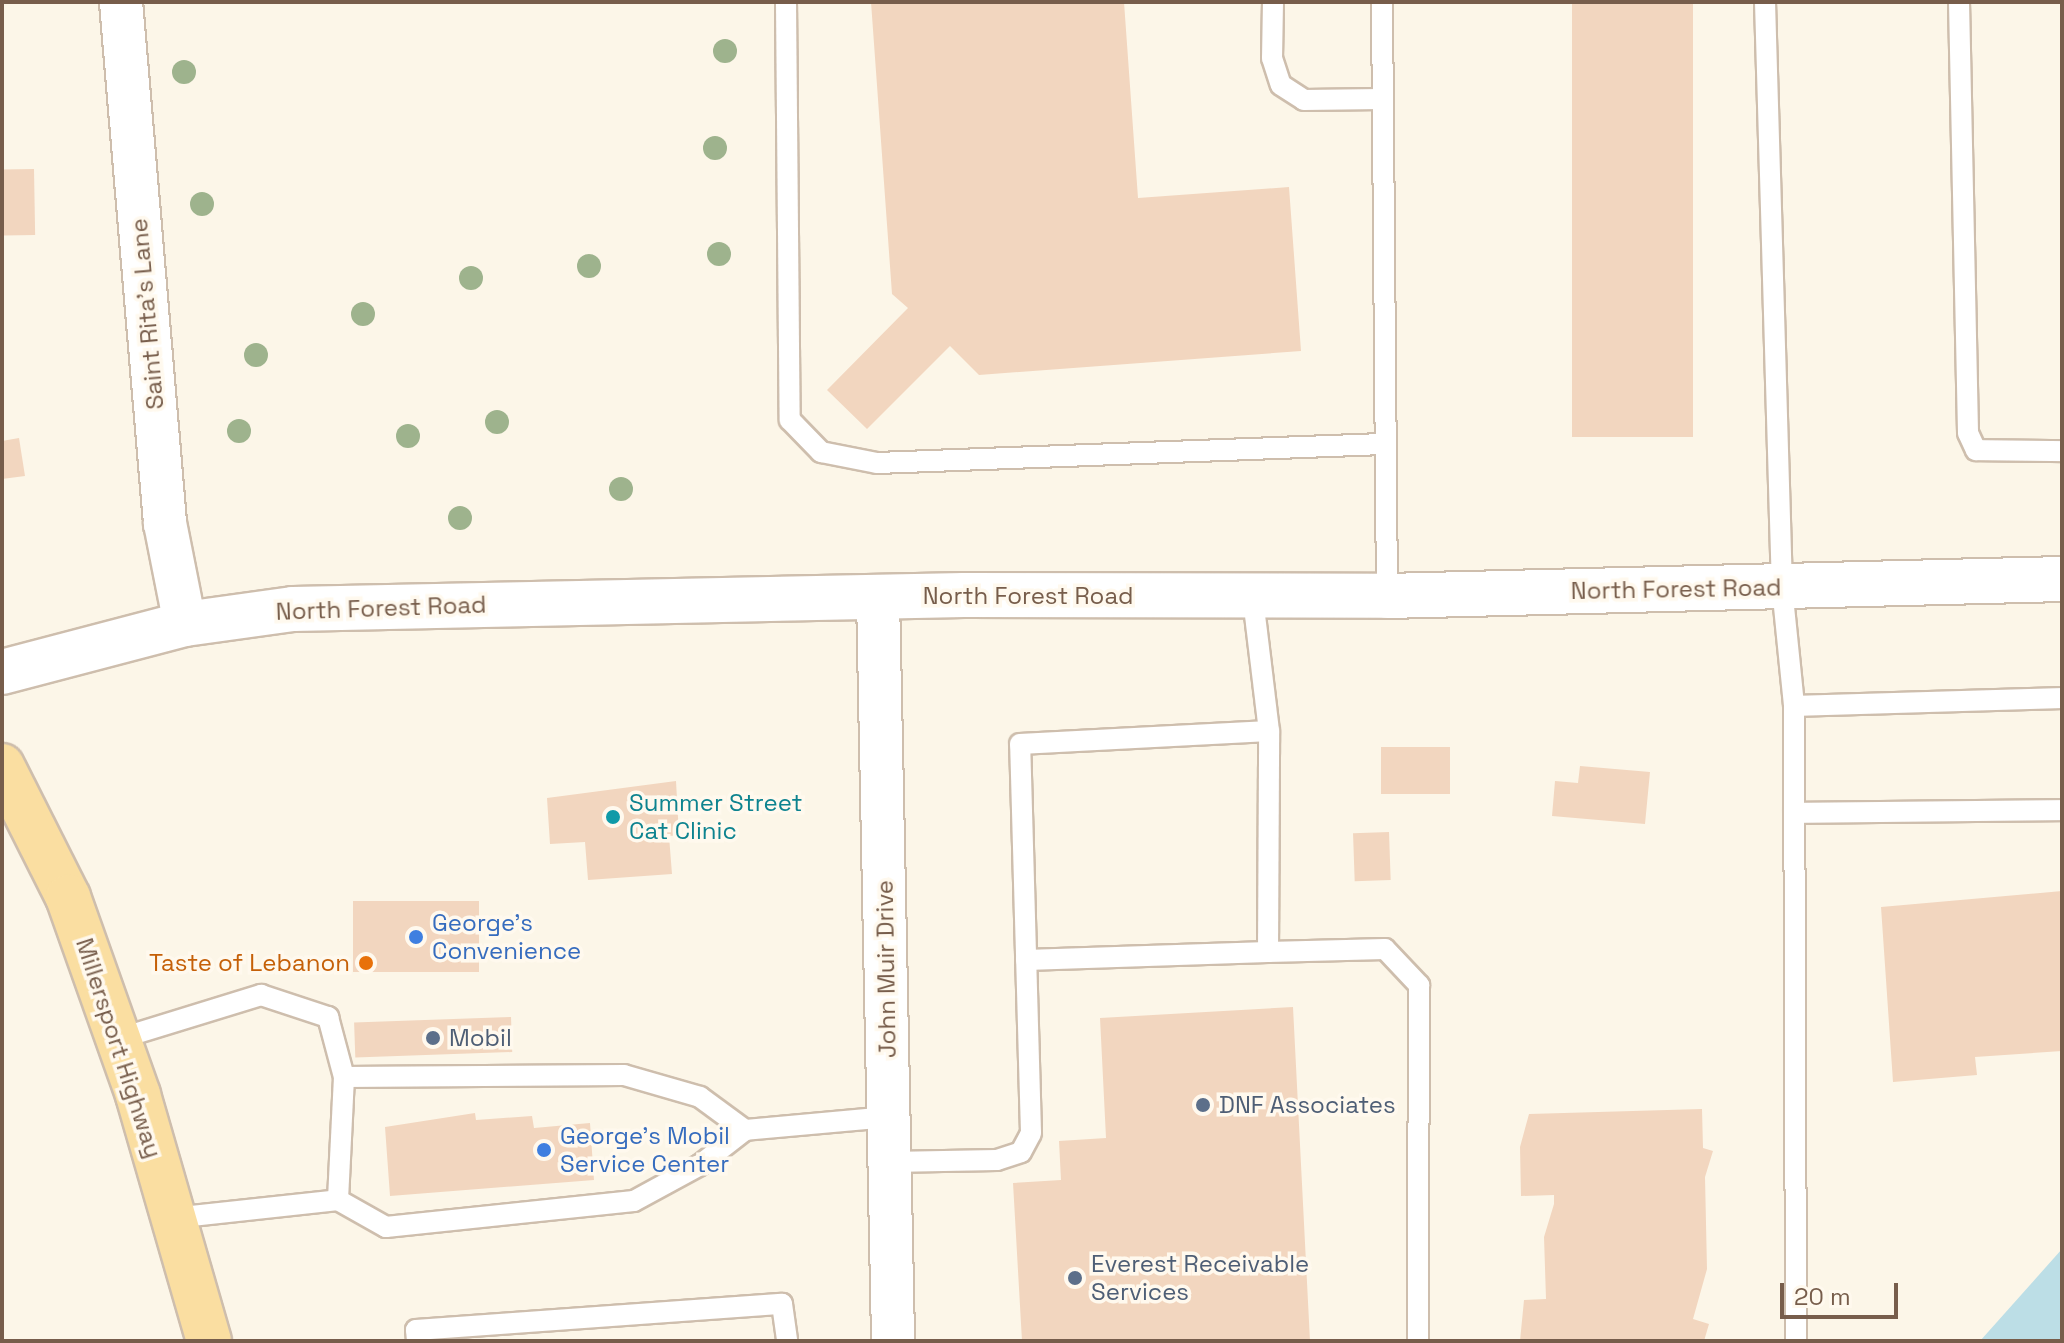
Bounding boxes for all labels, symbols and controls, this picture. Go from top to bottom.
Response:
street label: Saint Rita's Lane [124,217,170,411]
street label: North Forest Road [1570,573,1782,605]
street label: North Forest Road [923,582,1133,610]
street label: North Forest Road [275,590,487,626]
place label: Summer Street Cat Clinic [629,789,802,845]
marker: Summer Street Cat Clinic [604,808,622,826]
street label: John Muir Drive [870,880,902,1058]
place label: George's Convenience [432,909,581,965]
marker: George's Convenience [407,928,425,946]
street label: Millersport Highway [70,934,168,1162]
place label: Taste of Lebanon [149,949,350,977]
marker: Taste of Lebanon [357,954,375,972]
place label: Mobil [449,1024,512,1052]
marker: Mobil [424,1029,442,1047]
place label: DNF Associates [1219,1091,1396,1119]
marker: DNF Associates [1194,1096,1212,1114]
place label: George's Mobil Service Center [560,1122,730,1178]
marker: George's Mobil Service Center [535,1141,553,1159]
place label: Everest Receivable Services [1091,1250,1309,1306]
scale bar [1784,1267,1902,1317]
marker: Everest Receivable Services [1066,1269,1084,1287]
text: 20 m [1794,1281,1851,1312]

